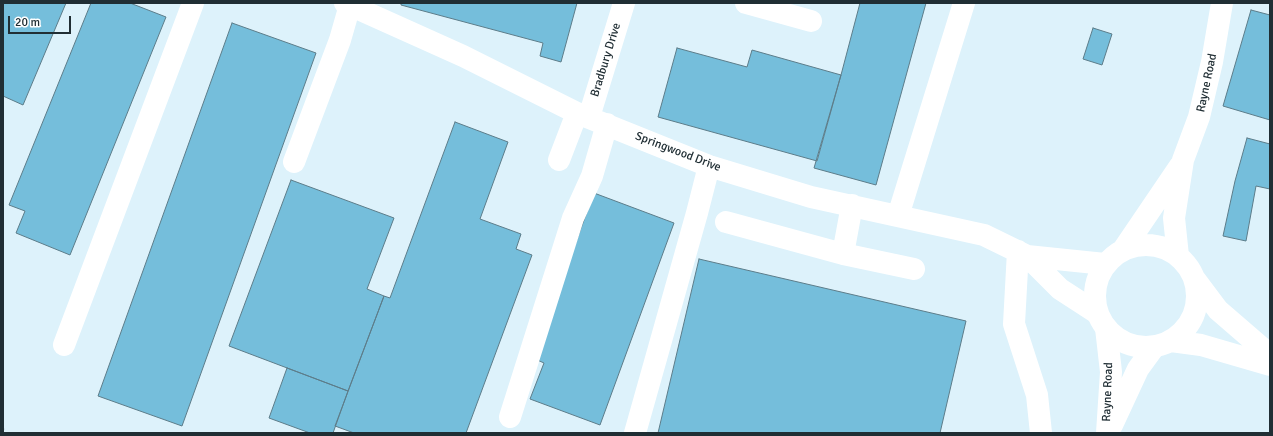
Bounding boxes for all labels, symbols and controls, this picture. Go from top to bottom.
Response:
scale bar [10,8,73,34]
text: 20 m [15,15,40,30]
street label: Bradbury Drive [588,21,624,99]
street label: Rayne Road [1194,52,1220,114]
street label: Springwood Drive [633,129,723,175]
street label: Rayne Road [1100,362,1116,422]

